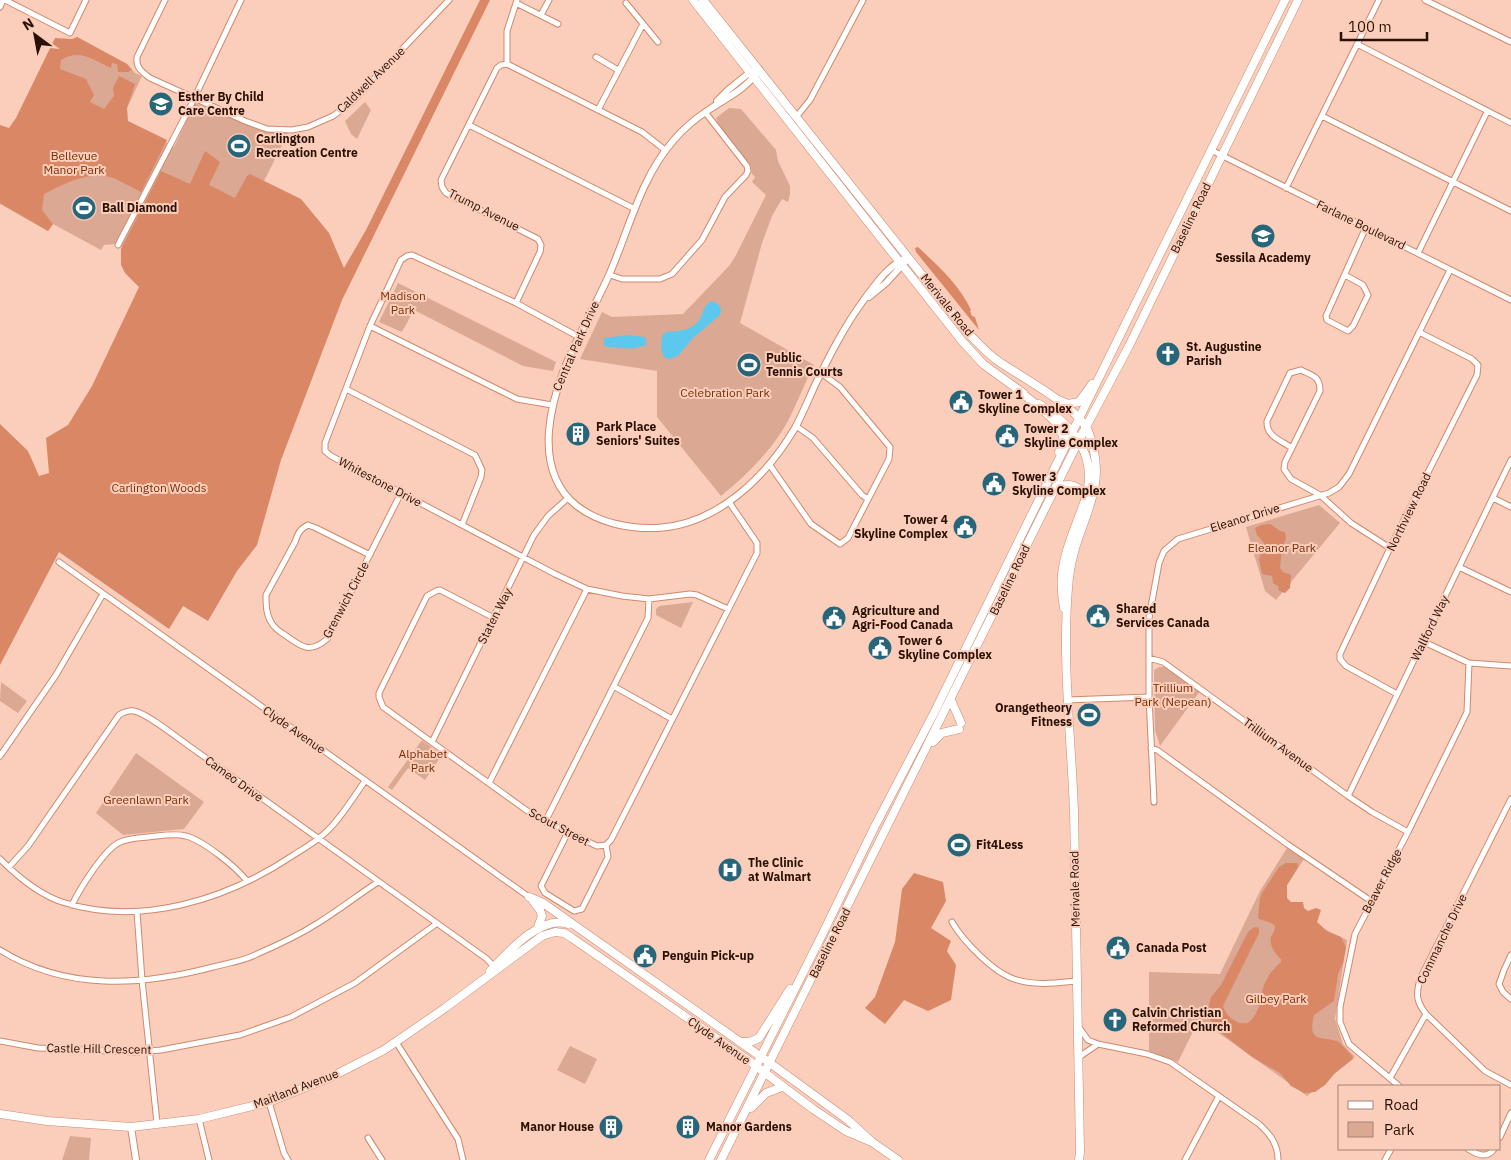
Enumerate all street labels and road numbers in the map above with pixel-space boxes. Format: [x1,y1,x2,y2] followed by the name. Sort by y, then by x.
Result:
[333,43,408,116] street label: Caldwell Avenue
[1167,180,1214,256] street label: Baseline Road
[446,185,523,234] street label: Trump Avenue
[1314,196,1408,253] street label: Farlane Boulevard
[918,270,977,339] street label: Merivale Road
[549,298,602,393] street label: Central Park Drive
[336,453,425,510] street label: Whitestone Drive
[1383,470,1434,554] street label: Northview Road
[1208,500,1282,535] street label: Eleanor Drive
[986,542,1033,618] street label: Baseline Road
[319,559,372,641] street label: Grenwich Circle
[474,585,515,646] street label: Staten Way
[1407,593,1452,663] street label: Wallford Way
[260,703,329,757] street label: Clyde Avenue
[1240,714,1317,775] street label: Trillium Avenue
[202,752,267,805] street label: Cameo Drive
[526,804,592,849] street label: Scout Street
[1358,846,1405,916] street label: Beaver Ridge
[1066,851,1083,927] street label: Merivale Road
[1413,891,1470,986] street label: Commanche Drive
[805,905,854,980] street label: Baseline Road
[685,1014,754,1068] street label: Clyde Avenue
[46,1040,152,1057] street label: Castle Hill Crescent
[251,1065,341,1112] street label: Maitland Avenue

